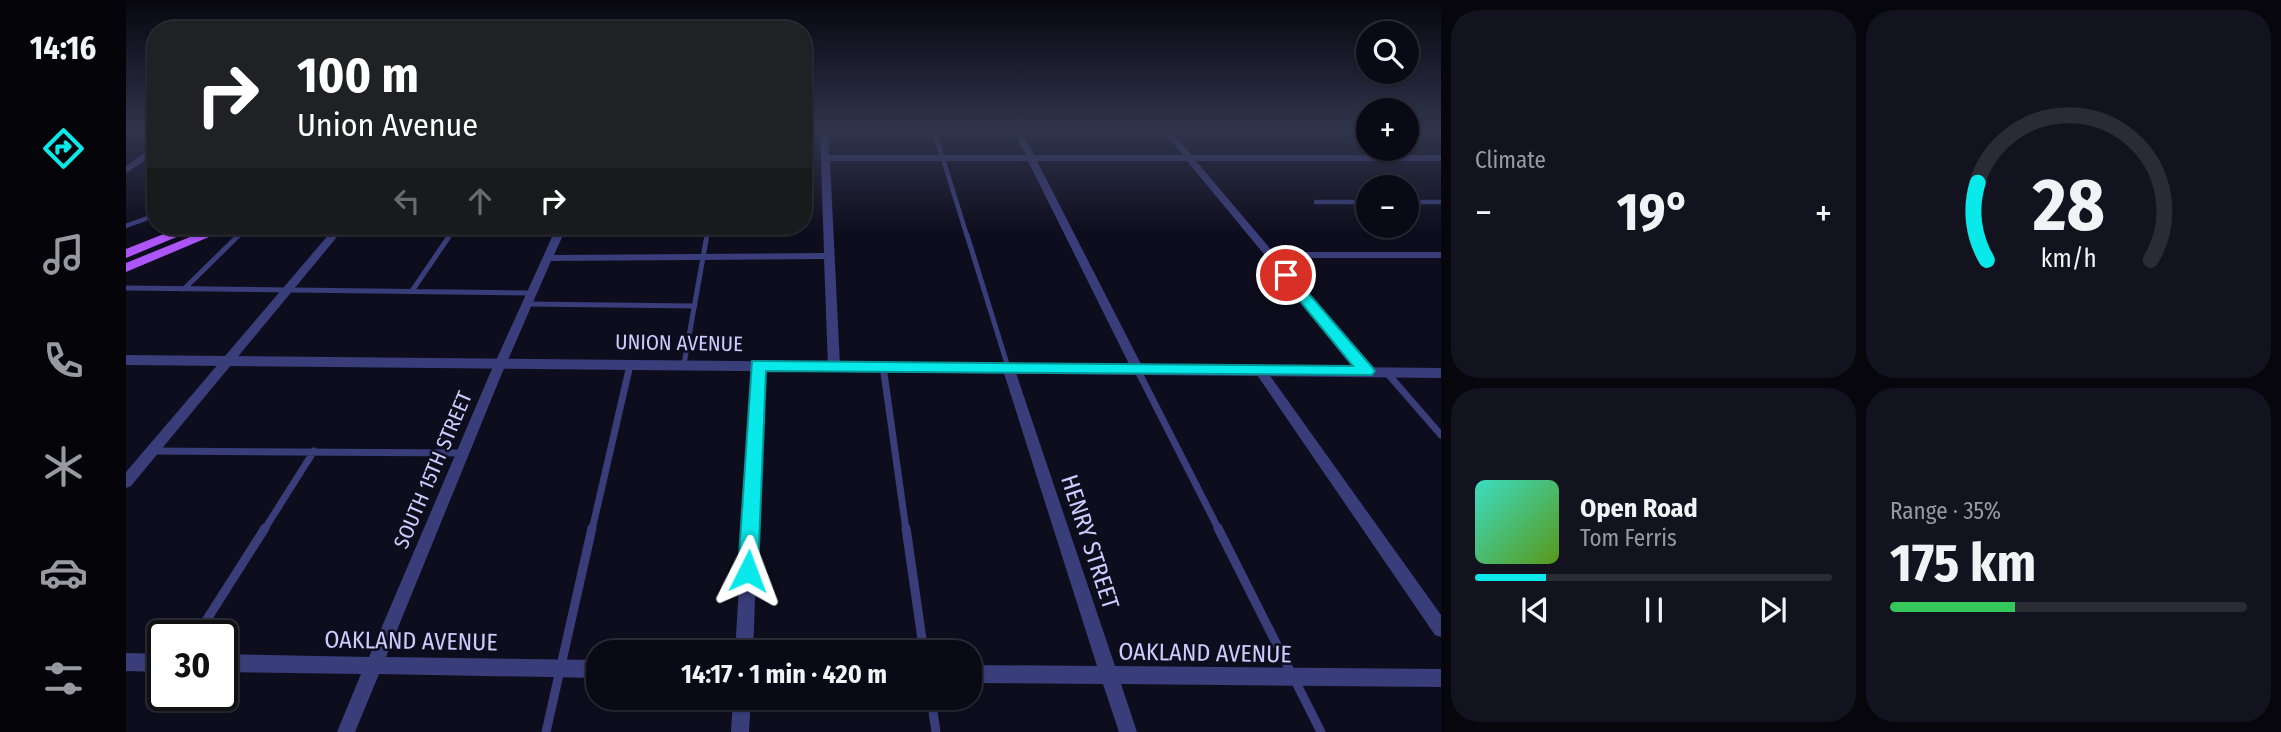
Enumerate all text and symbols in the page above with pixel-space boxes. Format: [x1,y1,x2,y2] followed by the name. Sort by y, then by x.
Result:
[1356,21,1419,238] map controls
[1356,21,1419,84] button: search
[30,29,96,67] text: 14:16
[297,46,419,105] text: 100 m
[182,49,273,140] icon: right
[1356,98,1419,161] button: +
[297,106,478,144] text: Union Avenue
[39,124,88,173] icon: directions
[1475,146,1546,174] text: Climate
[2031,162,2105,249] text: 28
[1356,175,1419,238] button: −
[1617,181,1690,244] text: 19°
[388,182,426,220] icon: left
[461,182,499,220] icon: ahead
[534,182,572,220] icon: right
[1475,190,1492,236] text: −
[1815,190,1832,236] text: +
[39,230,88,279] icon: music
[2041,244,2096,274] text: km/h
[1256,245,1316,305] pin
[1267,256,1305,294] icon: arrive
[615,329,743,357] street label: UNION AVENUE
[39,336,88,385] icon: phone
[388,387,478,553] street label: SOUTH 15TH STREET
[39,442,88,491] icon: climate
[1055,471,1125,613] street label: HENRY STREET
[1580,493,1698,524] text: Open Road
[1890,497,2001,525] text: Range · 35%
[1580,524,1677,552] text: Tom Ferris
[1890,532,2036,595] text: 175 km
[711,534,785,608] position arrow
[39,548,88,597] icon: car
[1516,591,1554,629] icon: previous
[1635,591,1673,629] icon: pause
[1754,591,1792,629] icon: next
[147,620,238,711] speed limit sign: 30
[324,625,498,657] street label: OAKLAND AVENUE
[1118,637,1292,669] street label: OAKLAND AVENUE
[39,654,88,703] icon: filters
[681,659,887,690] text: 14:17 · 1 min · 420 m

